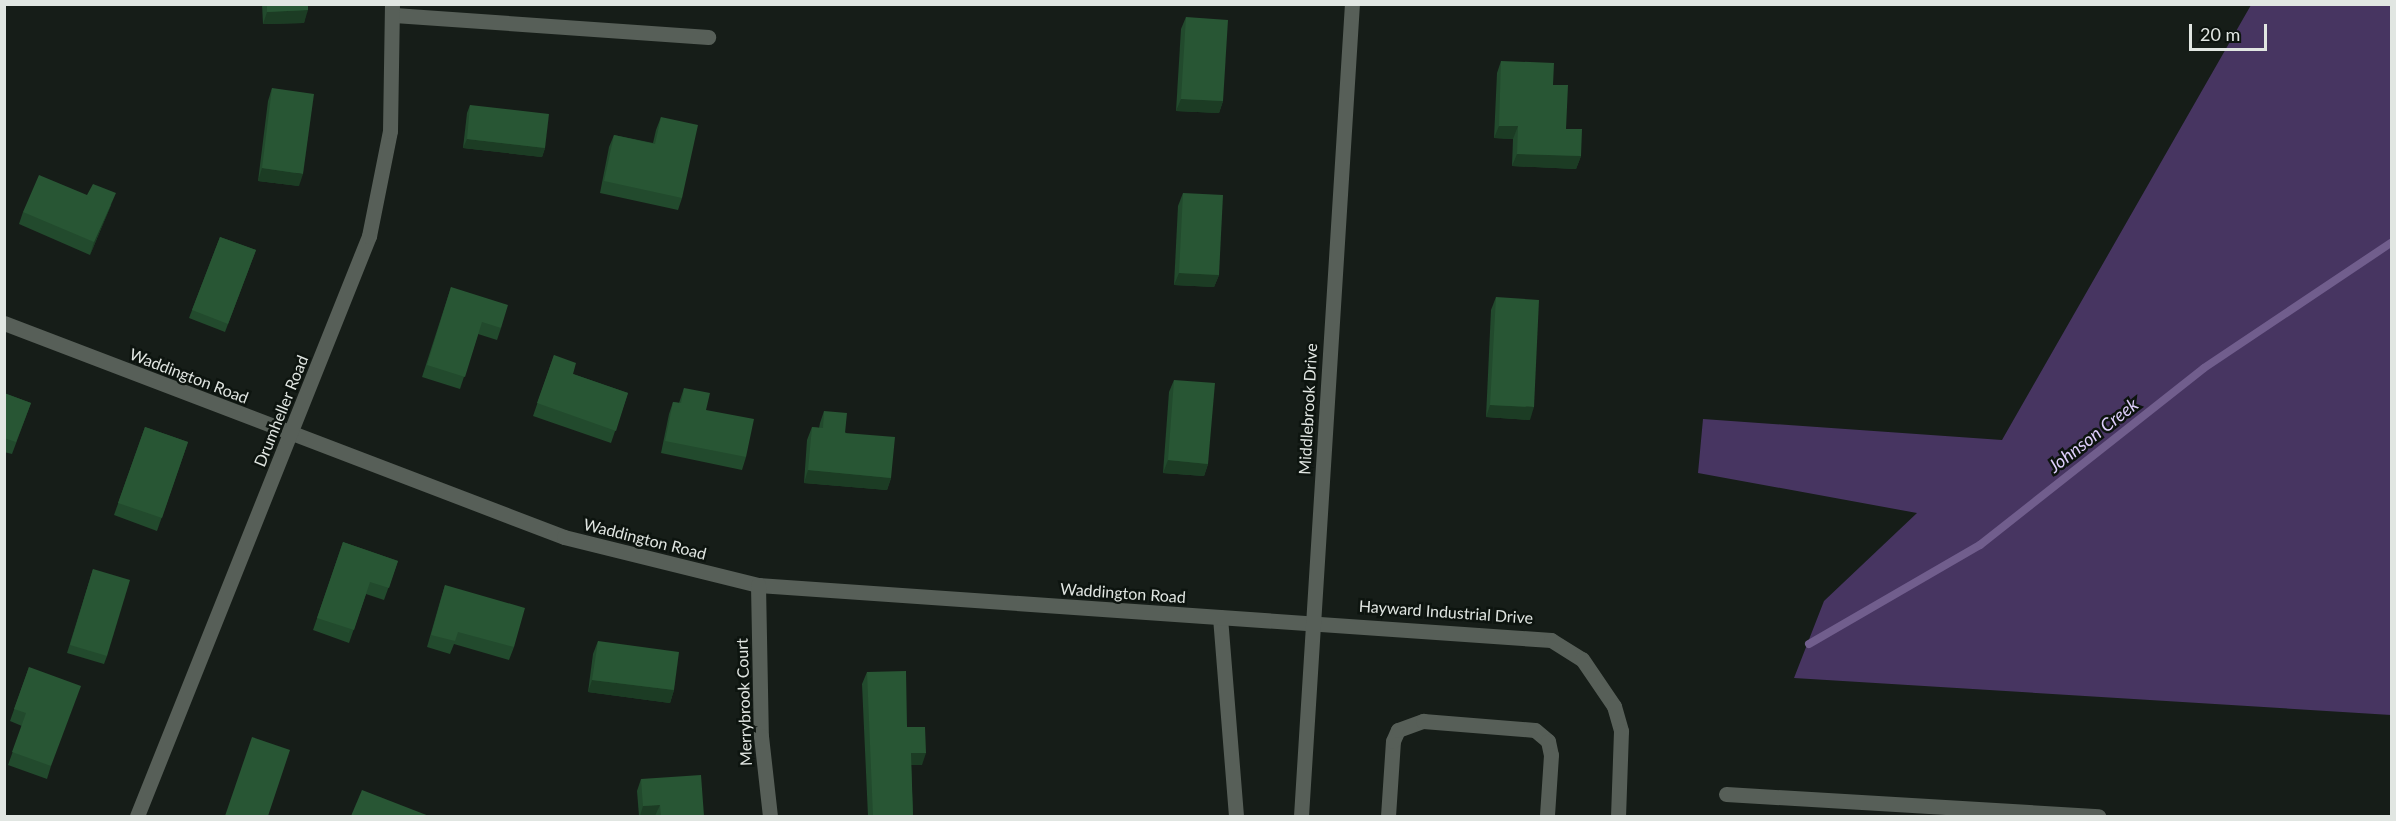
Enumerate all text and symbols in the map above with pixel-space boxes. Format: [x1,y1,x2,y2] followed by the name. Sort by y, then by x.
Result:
[2192,12,2270,50] scale bar
[2200,23,2240,45] text: 20 m
[1295,343,1321,475] street label: Middlebrook Drive
[127,344,251,408] street label: Waddington Road
[250,352,312,470] street label: Drumheller Road
[2044,393,2142,477] water label: Johnson Creek
[582,514,708,564] street label: Waddington Road
[1060,579,1186,607] street label: Waddington Road
[1358,596,1534,628] street label: Hayward Industrial Drive
[732,638,756,766] street label: Merrybrook Court

